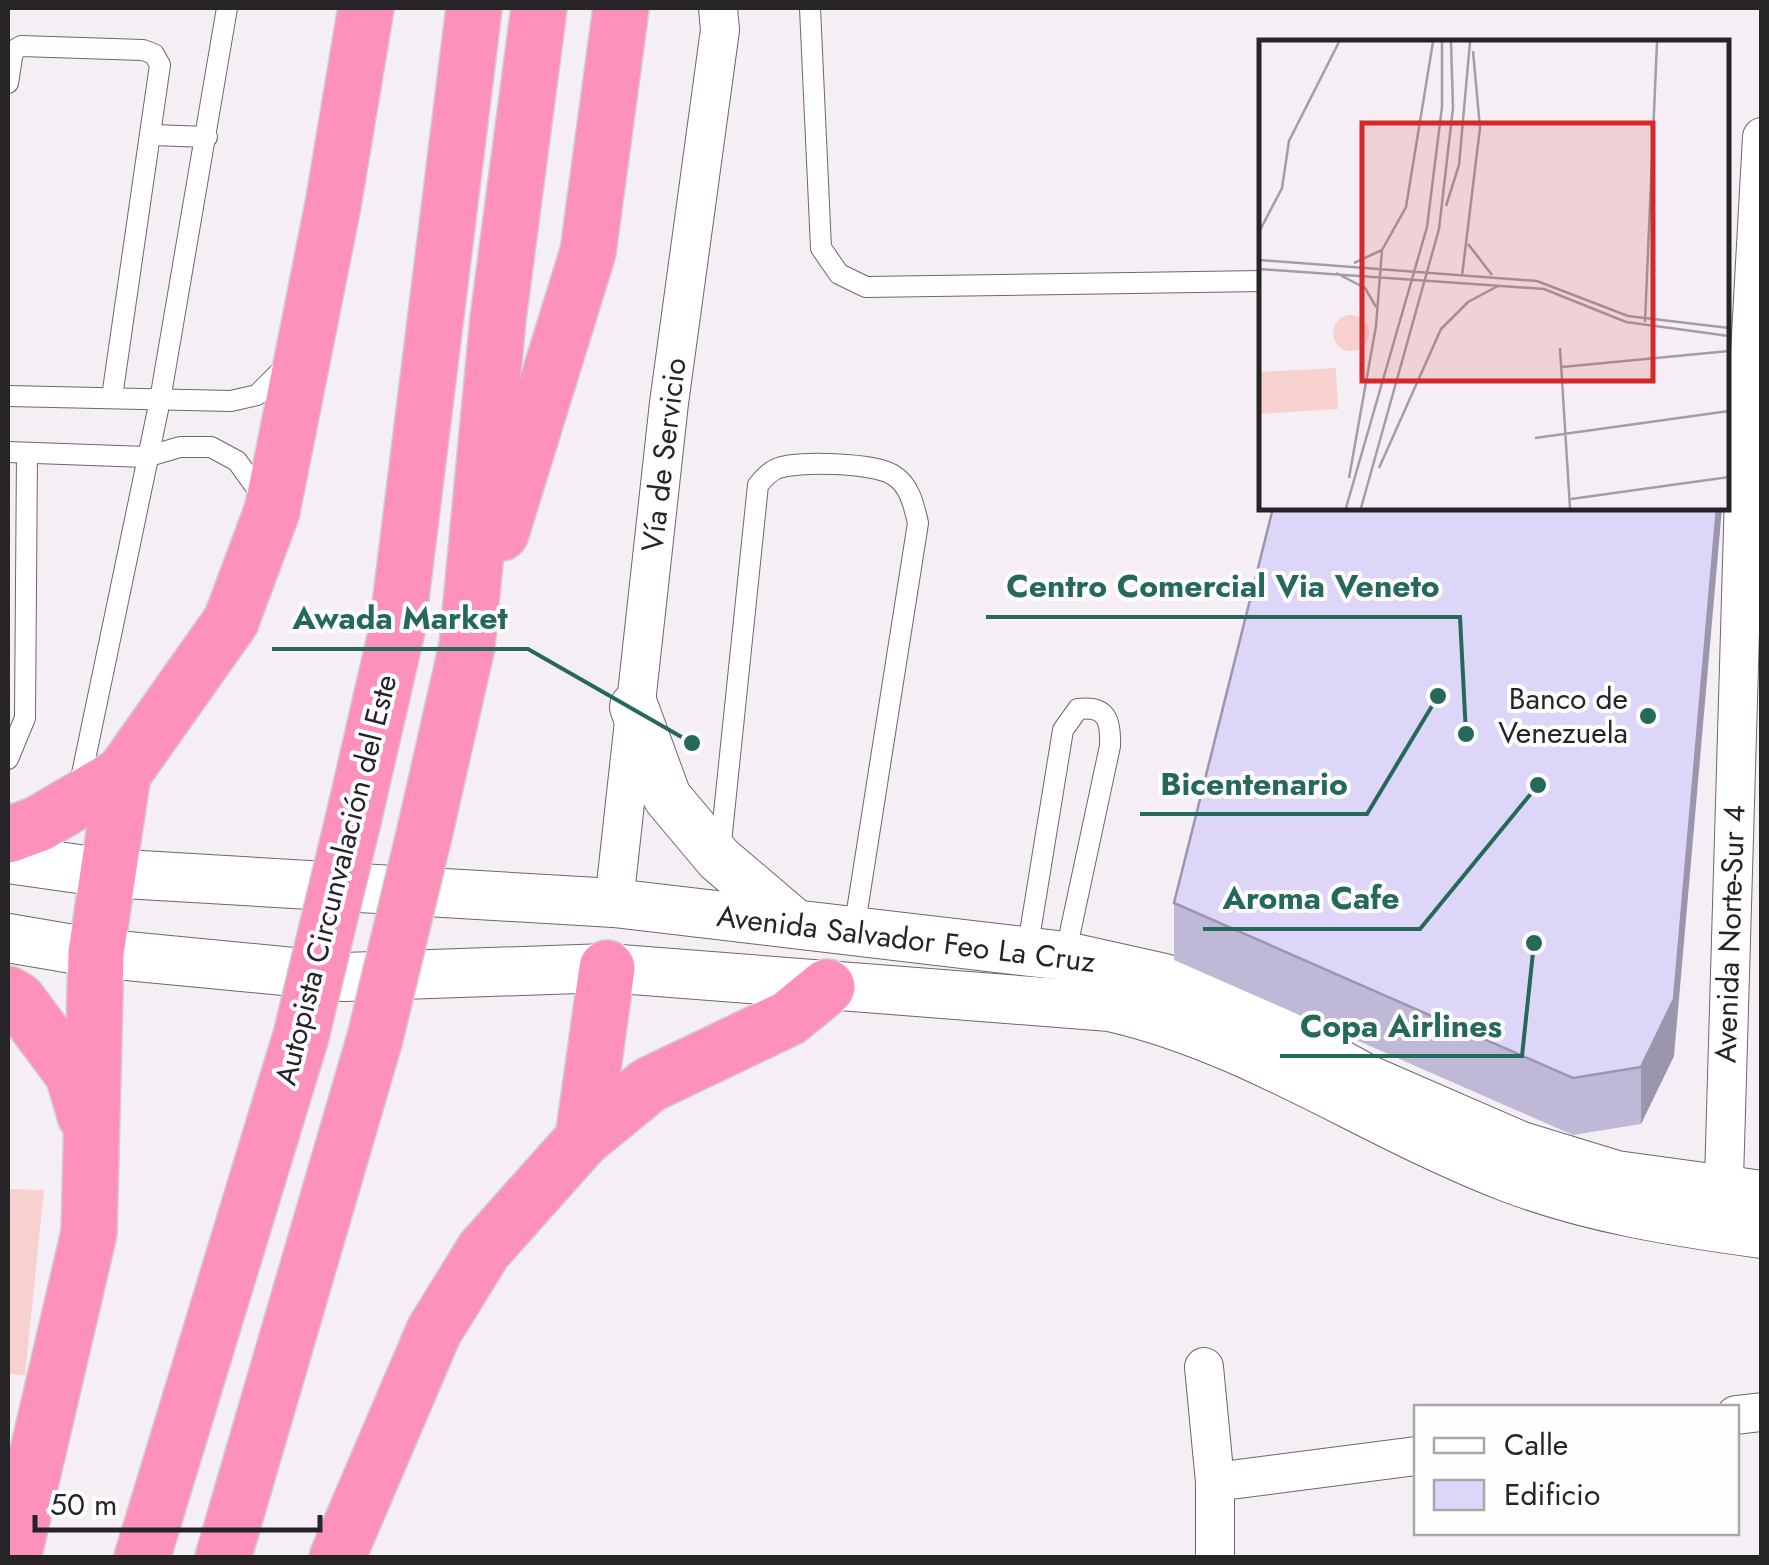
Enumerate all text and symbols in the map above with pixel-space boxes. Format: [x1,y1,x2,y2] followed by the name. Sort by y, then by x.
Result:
[1259,40,1729,510] inset map
[630,355,697,554] street label: Vía de Servicio
[986,555,1460,617] callout: Centro Comercial Via Veneto
[1006,563,1440,609] text: Centro Comercial Via Veneto
[272,587,528,649] callout: Awada Market
[291,595,509,641] text: Awada Market
[264,670,407,1090] street label: Autopista Circunvalación del Este
[1498,677,1628,754] place label: Banco de Venezuela
[1637,705,1659,727] marker: Banco de Venezuela
[1140,752,1367,814] callout: Bicentenario
[1160,761,1348,807] text: Bicentenario
[1704,804,1755,1064] street label: Avenida Norte-Sur 4
[1203,867,1420,929] callout: Aroma Cafe
[1221,875,1400,921] text: Aroma Cafe
[714,894,1098,983] street label: Avenida Salvador Feo La Cruz
[1280,994,1522,1056] callout: Copa Airlines
[1300,1003,1502,1049] text: Copa Airlines
[1414,1405,1739,1535] legend
[1504,1423,1568,1466] text: Calle
[35,1470,320,1532] scale bar
[1504,1473,1600,1516] text: Edificio
[50,1483,117,1526] text: 50 m

